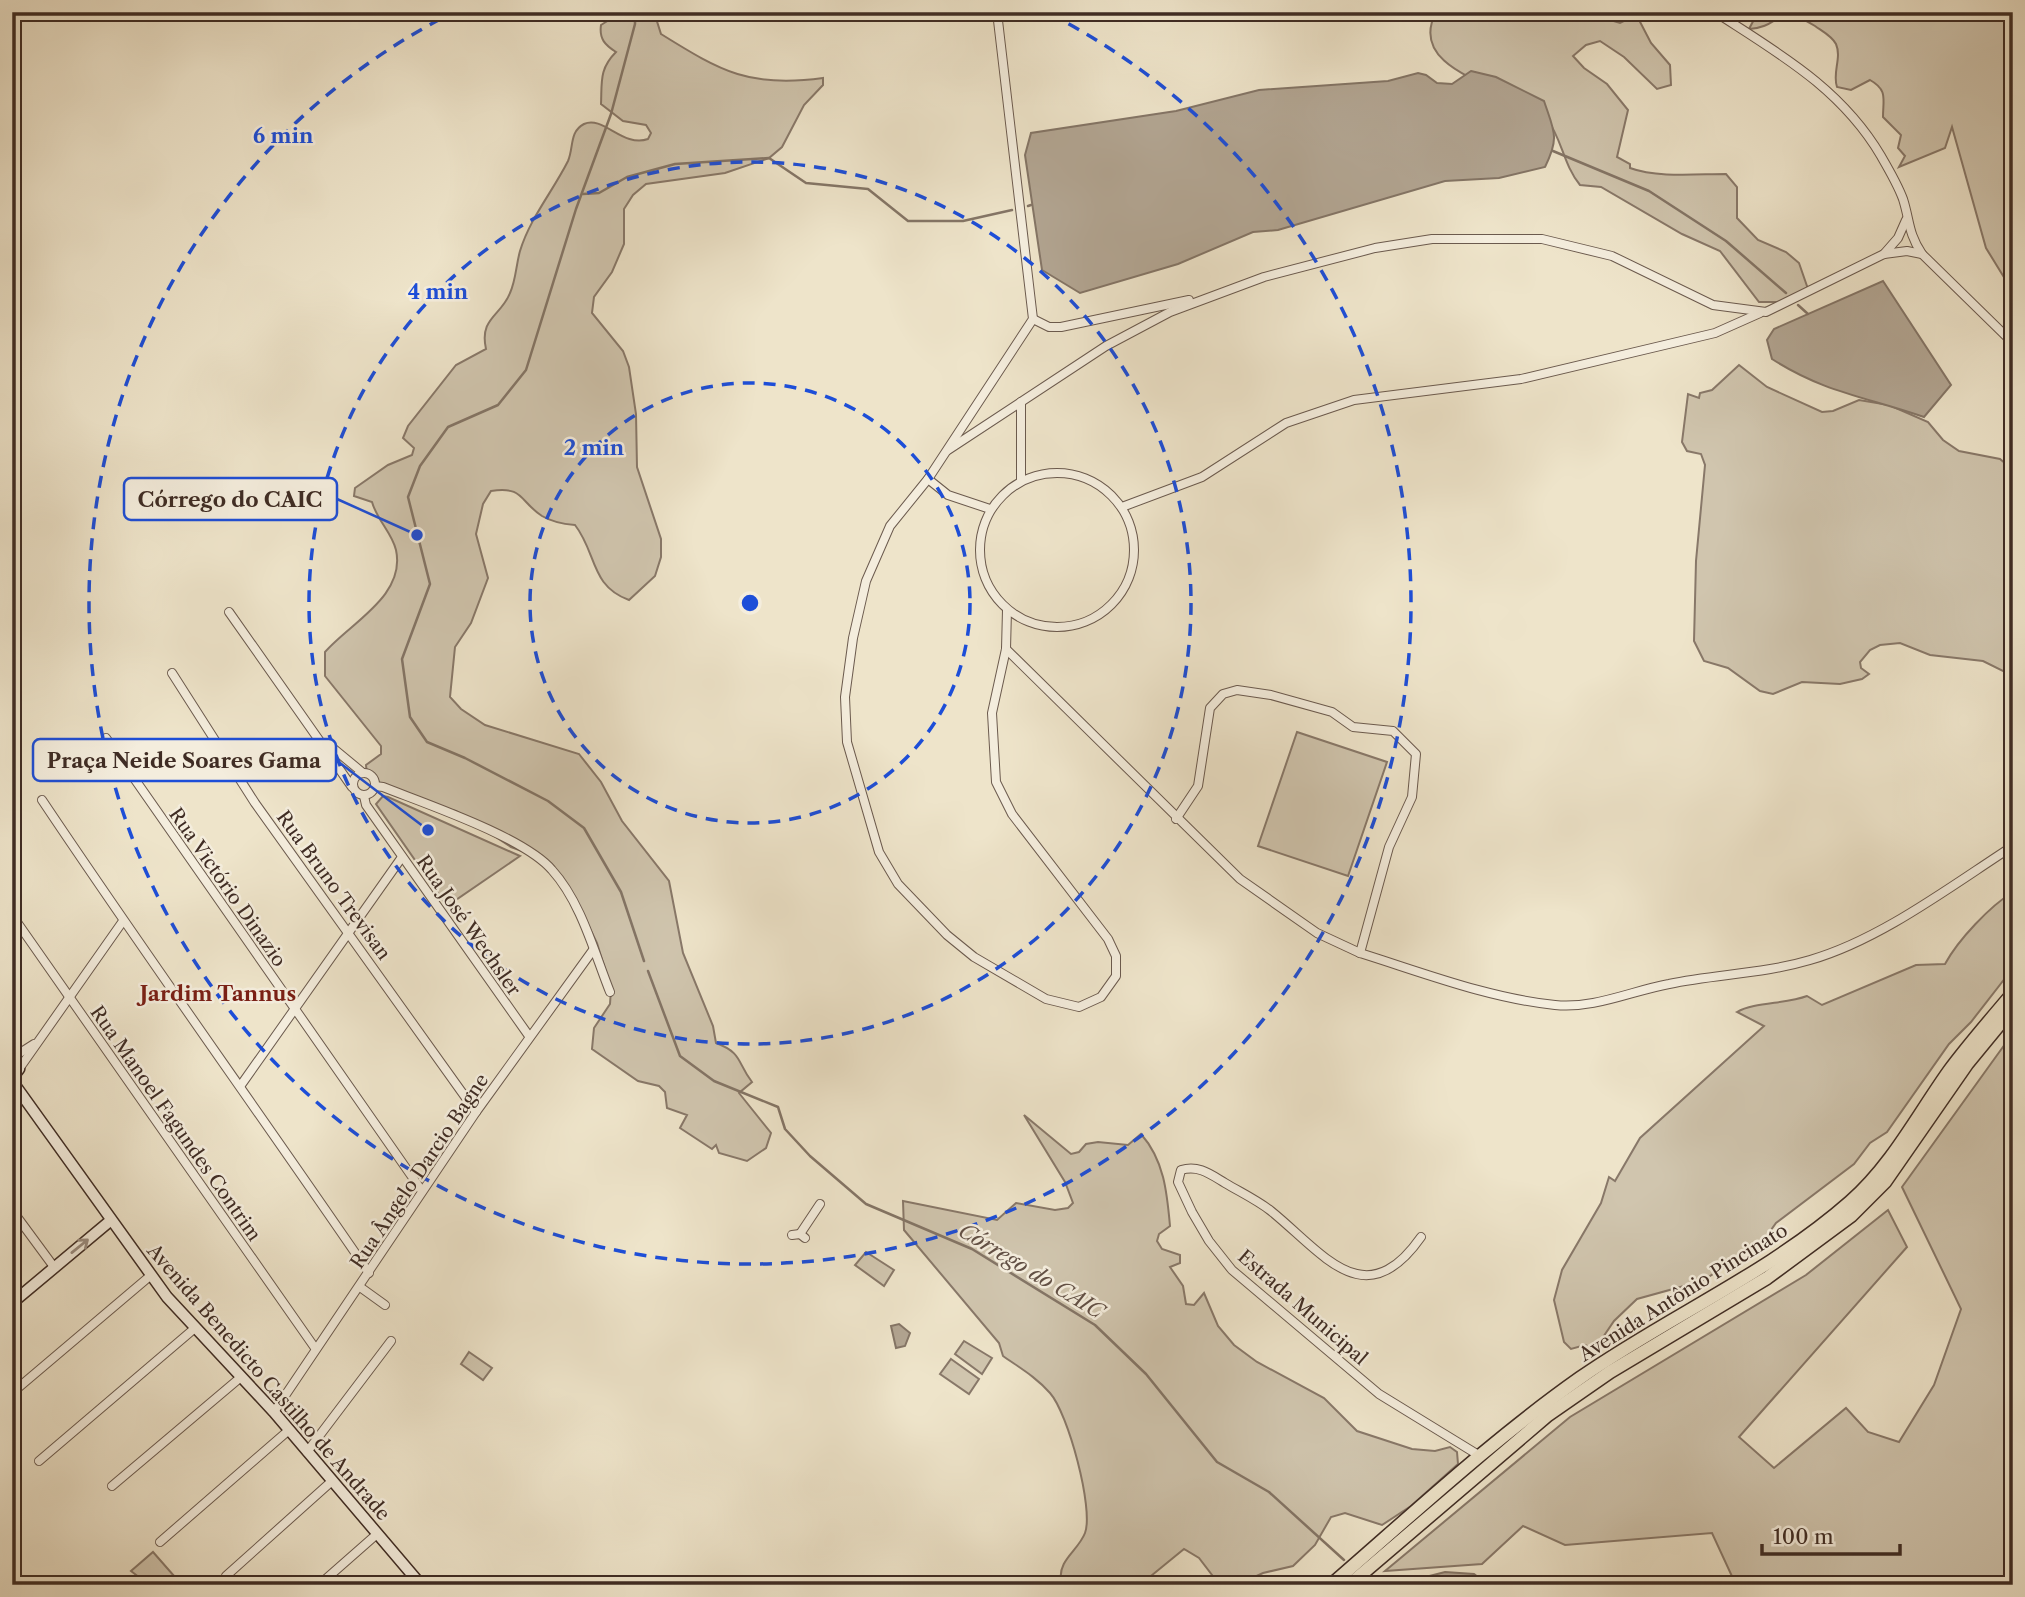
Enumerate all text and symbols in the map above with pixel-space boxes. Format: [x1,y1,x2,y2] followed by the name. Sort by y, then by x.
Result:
[253,123,314,148] text: 6 min
[408,279,469,304] text: 4 min
[564,435,625,460] text: 2 min
[124,478,337,520] callout: Córrego do CAIC
[138,487,322,512] text: Córrego do CAIC
[738,591,762,615] centre of rings
[33,739,336,781] callout: Praça Neide Soares Gama
[47,748,322,773] text: Praça Neide Soares Gama
[164,804,291,971] street label: Rua Victório Dinazio
[272,806,396,964] street label: Rua Bruno Trevisan
[412,851,526,1000] street label: Rua José Wechsler
[136,981,296,1006] district label: Jardim Tannus
[85,1001,266,1245] street label: Rua Manoel Fagundes Contrim
[346,1069,493,1273] street label: Rua Ângelo Darcio Bagne
[954,1218,1110,1325] water label: Córrego do CAIC
[1574,1219,1792,1367] street label: Avenida Antônio Pincinato
[70,1239,88,1254] one-way arrow
[142,1239,395,1525] street label: Avenida Benedicto Castilho de Andrade
[1233,1245,1372,1370] street label: Estrada Municipal
[1762,1513,1901,1557] scale bar
[1773,1524,1834,1549] text: 100 m

